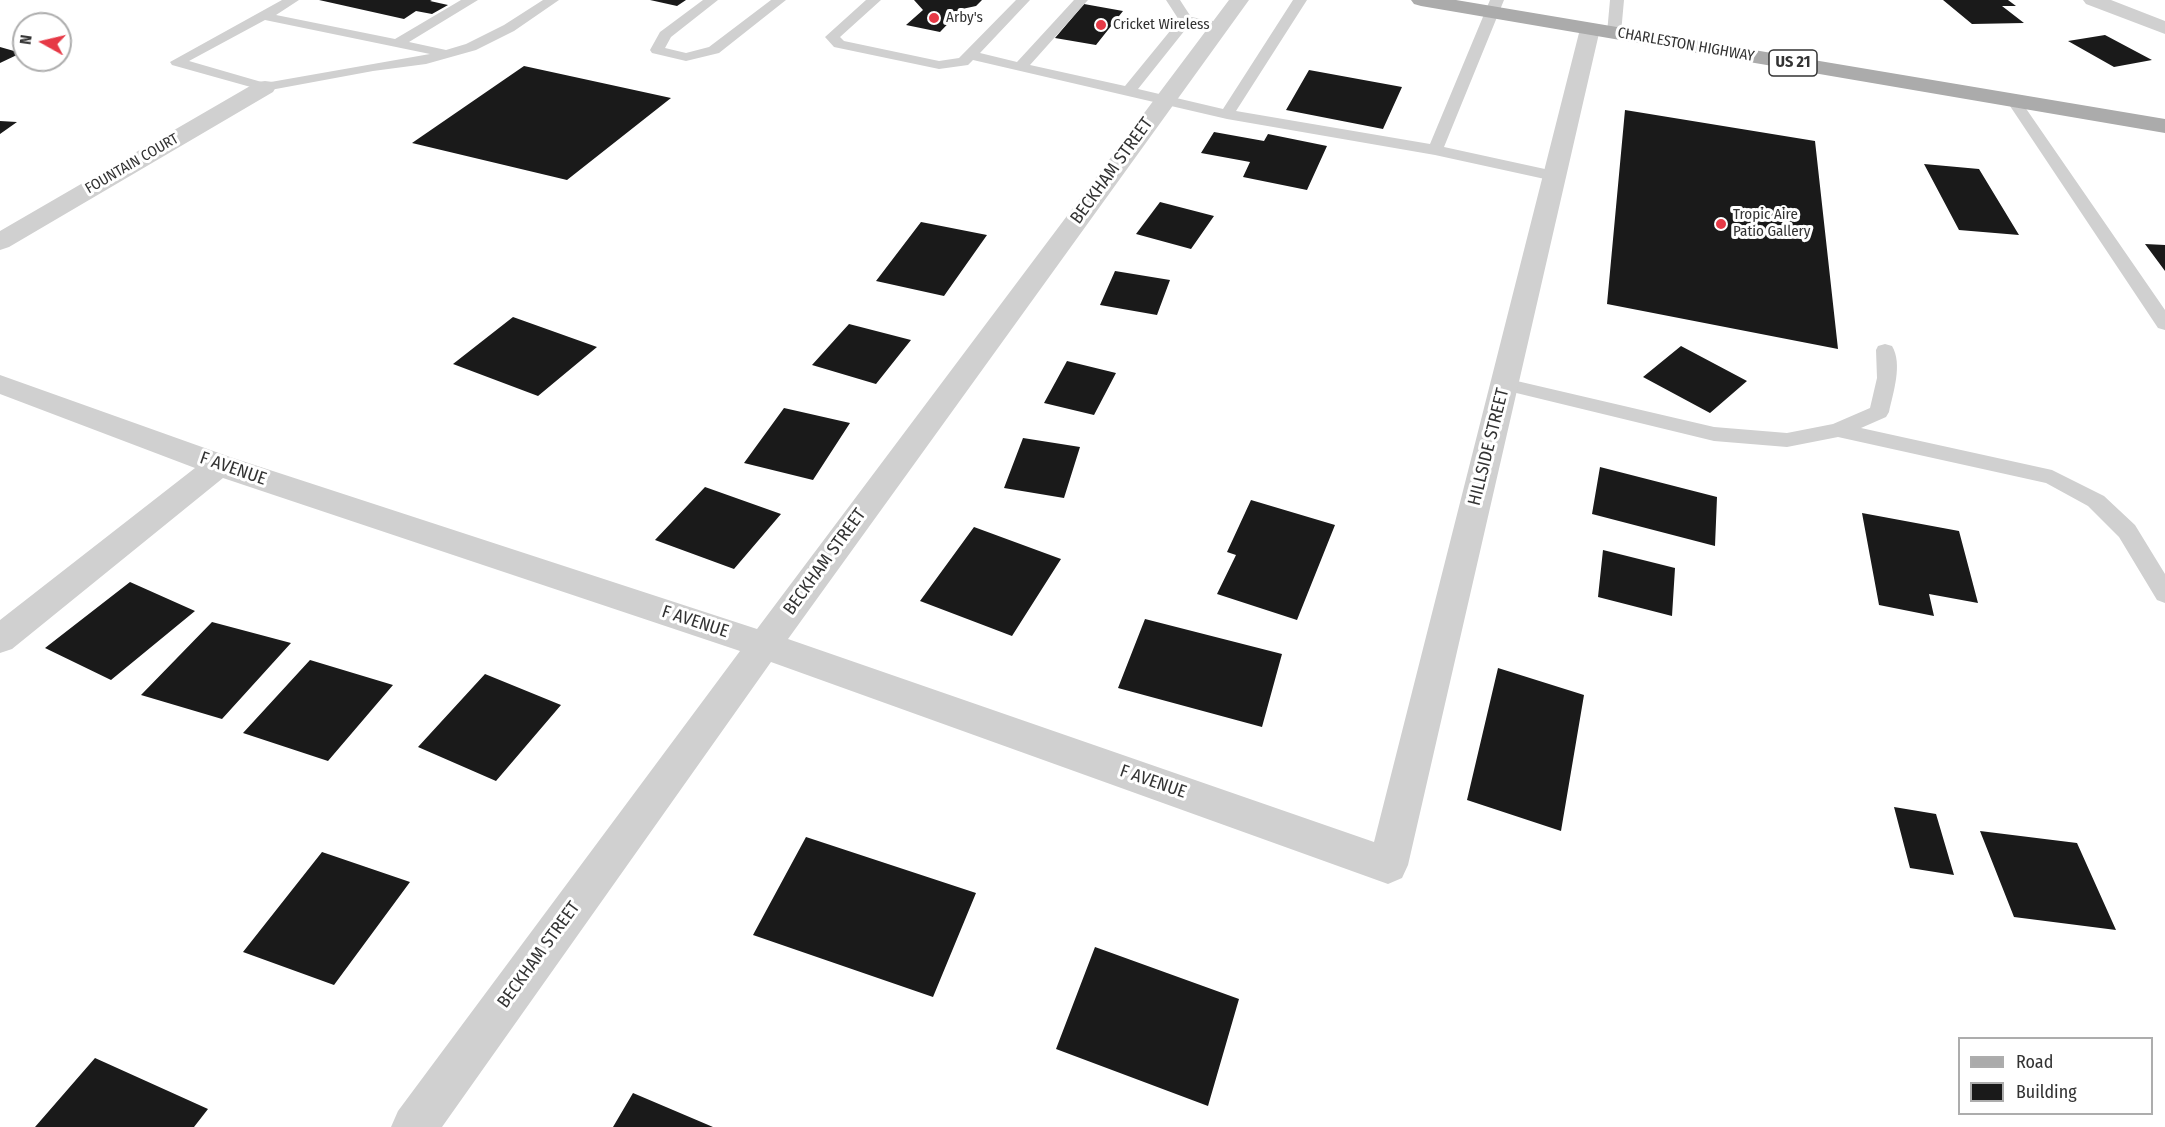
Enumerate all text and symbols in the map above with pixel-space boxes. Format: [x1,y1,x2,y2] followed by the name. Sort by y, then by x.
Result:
[946,9,983,27] place label: Arby's
[927,11,941,25] marker: Arby's
[12,12,72,72] north arrow
[1113,16,1210,34] place label: Cricket Wireless
[1094,18,1108,32] marker: Cricket Wireless
[1616,24,1756,66] street label: CHARLESTON HIGHWAY
[16,34,36,46] text: N
[1769,50,1817,76] road number: US 21
[1066,114,1158,228] street label: BECKHAM STREET
[82,130,182,198] street label: FOUNTAIN COURT
[1733,206,1810,241] place label: Tropic Aire Patio Gallery
[1714,217,1728,231] marker: Tropic Aire Patio Gallery
[1464,386,1514,508] street label: HILLSIDE STREET
[197,448,269,490] street label: F AVENUE
[779,505,871,619] street label: BECKHAM STREET
[659,601,731,643] street label: F AVENUE
[1117,761,1189,803] street label: F AVENUE
[493,898,585,1012] street label: BECKHAM STREET
[1958,1037,2153,1115] legend
[2016,1051,2053,1073] text: Road
[2016,1081,2077,1103] text: Building

